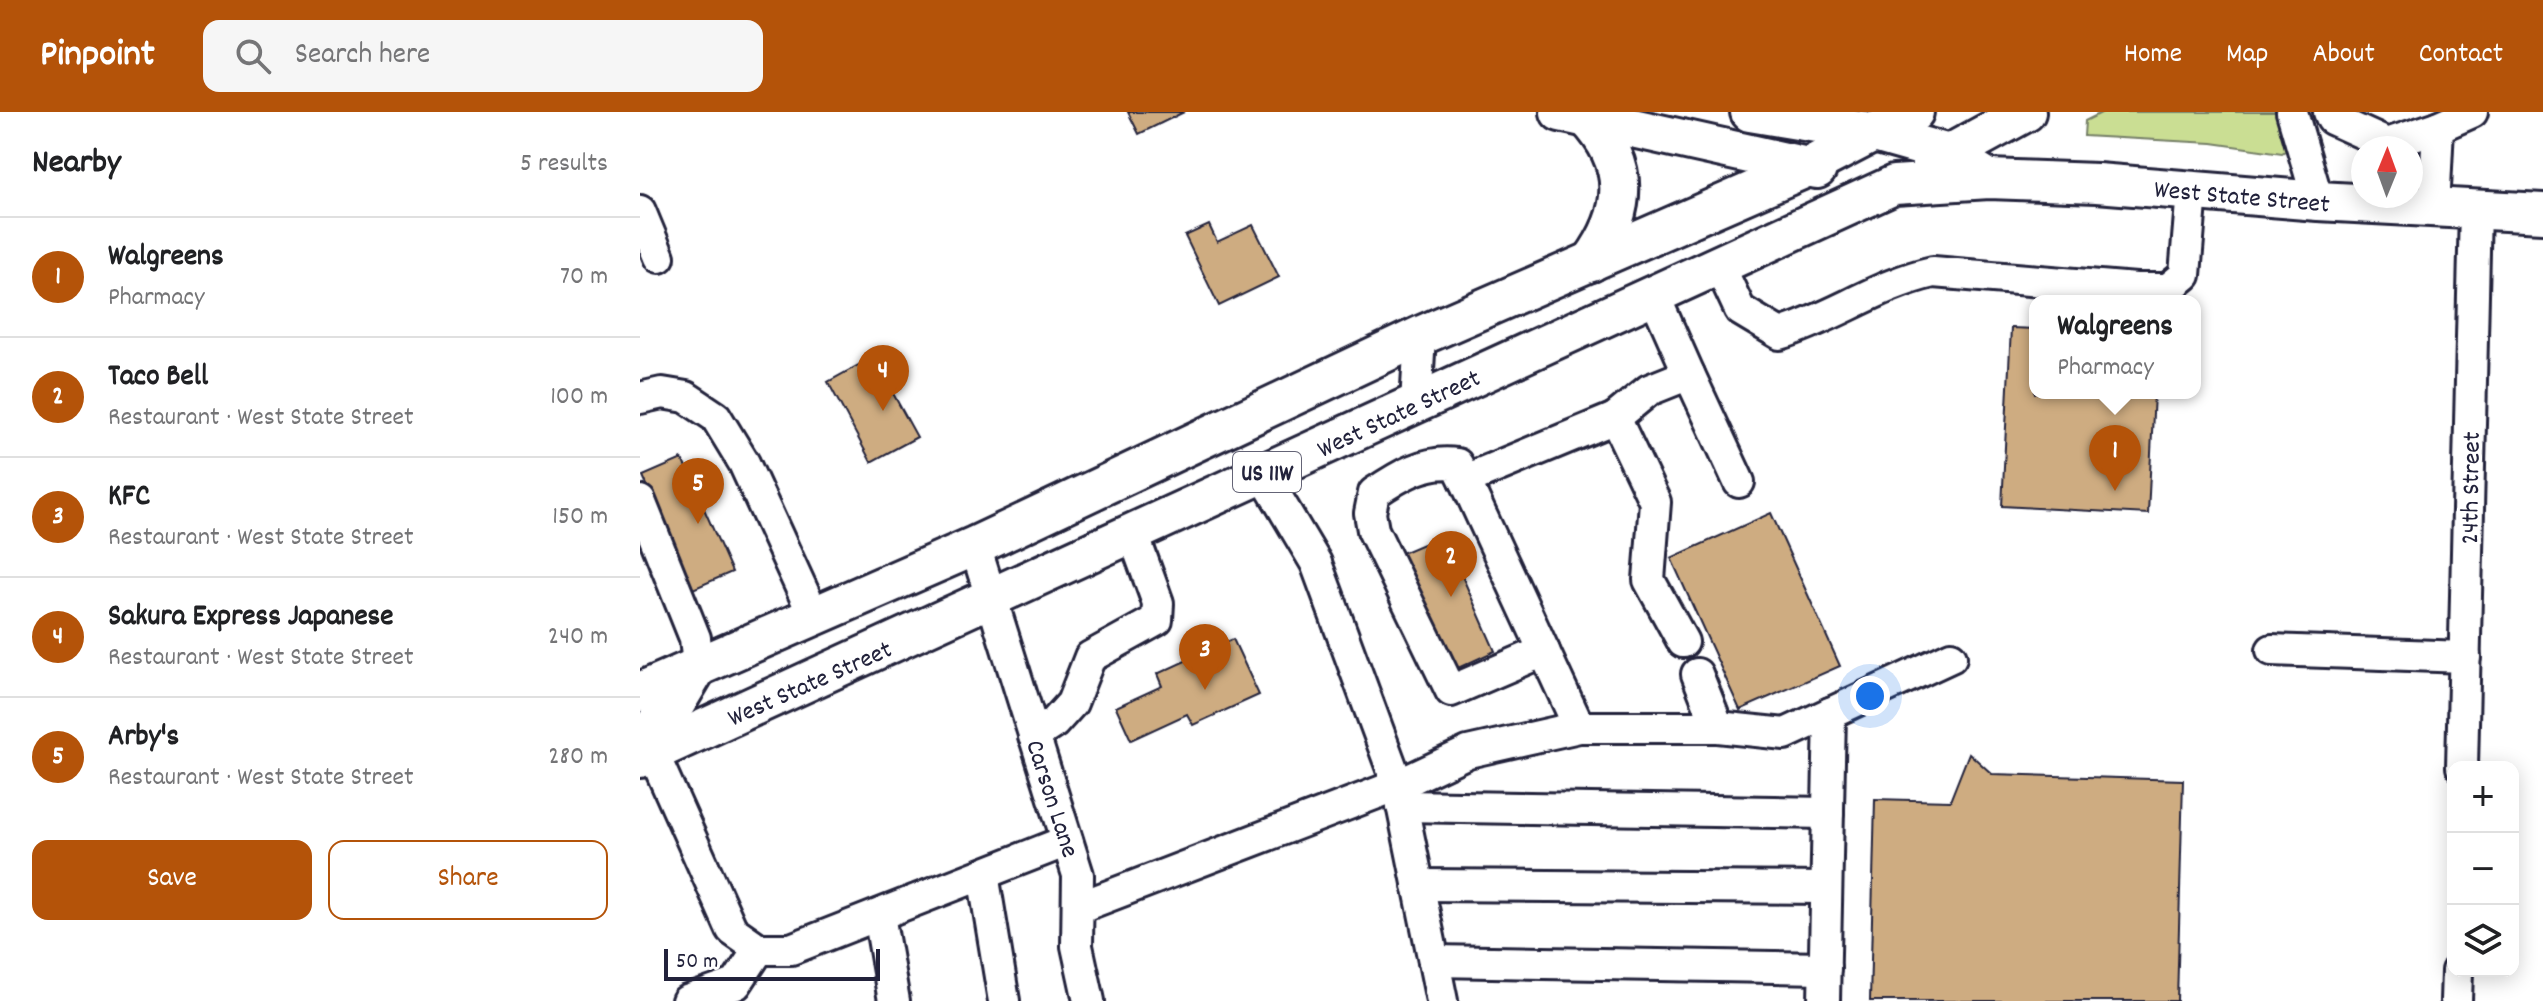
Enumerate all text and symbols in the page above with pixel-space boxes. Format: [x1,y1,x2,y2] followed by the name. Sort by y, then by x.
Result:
[203,20,763,92] search box
[40,29,155,84] text: Pinpoint
[231,34,275,78] icon: search
[295,35,430,78] text: Search here
[2124,36,2182,76] text: Home
[2226,36,2268,76] text: Map
[2312,36,2375,76] text: About
[2419,36,2503,76] text: Contact
[2351,136,2423,208] north arrow
[32,140,121,189] text: Nearby
[520,146,608,183] text: 5 results
[2152,172,2332,225] street label: West State Street
[108,237,224,280] text: Walgreens
[55,259,61,296] text: 1
[560,259,608,296] text: 70 m
[108,280,205,317] text: Pharmacy
[2029,295,2201,399] popup
[2057,307,2173,350] text: Walgreens
[857,345,909,411] pin: 4
[2057,350,2154,387] text: Pharmacy
[108,357,208,400] text: Taco Bell
[1312,361,1488,469] street label: West State Street
[52,379,64,416] text: 2
[550,379,608,416] text: 100 m
[108,400,414,437] text: Restaurant · West State Street
[2089,425,2141,491] pin: 1
[2453,431,2492,545] street label: 24th Street
[1233,452,1301,492] road number: US 11W
[672,458,724,524] pin: 5
[108,477,150,520] text: KFC
[52,499,64,536] text: 3
[552,499,608,536] text: 150 m
[108,520,414,557] text: Restaurant · West State Street
[1425,531,1477,597] pin: 2
[108,597,393,640] text: Sakura Express Japanese
[53,619,63,656] text: 4
[548,619,608,656] text: 240 m
[1179,624,1231,690] pin: 3
[722,632,899,738] street label: West State Street
[108,640,414,677] text: Restaurant · West State Street
[1850,676,1890,716] your location
[108,717,179,760] text: Arby's
[1014,736,1087,863] street label: Carson Lane
[52,739,64,776] text: 5
[548,739,608,776] text: 280 m
[108,760,414,797] text: Restaurant · West State Street
[2447,761,2519,977] map controls
[2447,761,2519,833] button: +
[2447,833,2519,905] button: −
[32,840,312,920] button: Save
[328,840,608,920] button: Share
[2447,905,2519,977] button: layers
[664,945,880,981] scale bar
[676,947,718,978] text: 50 m

